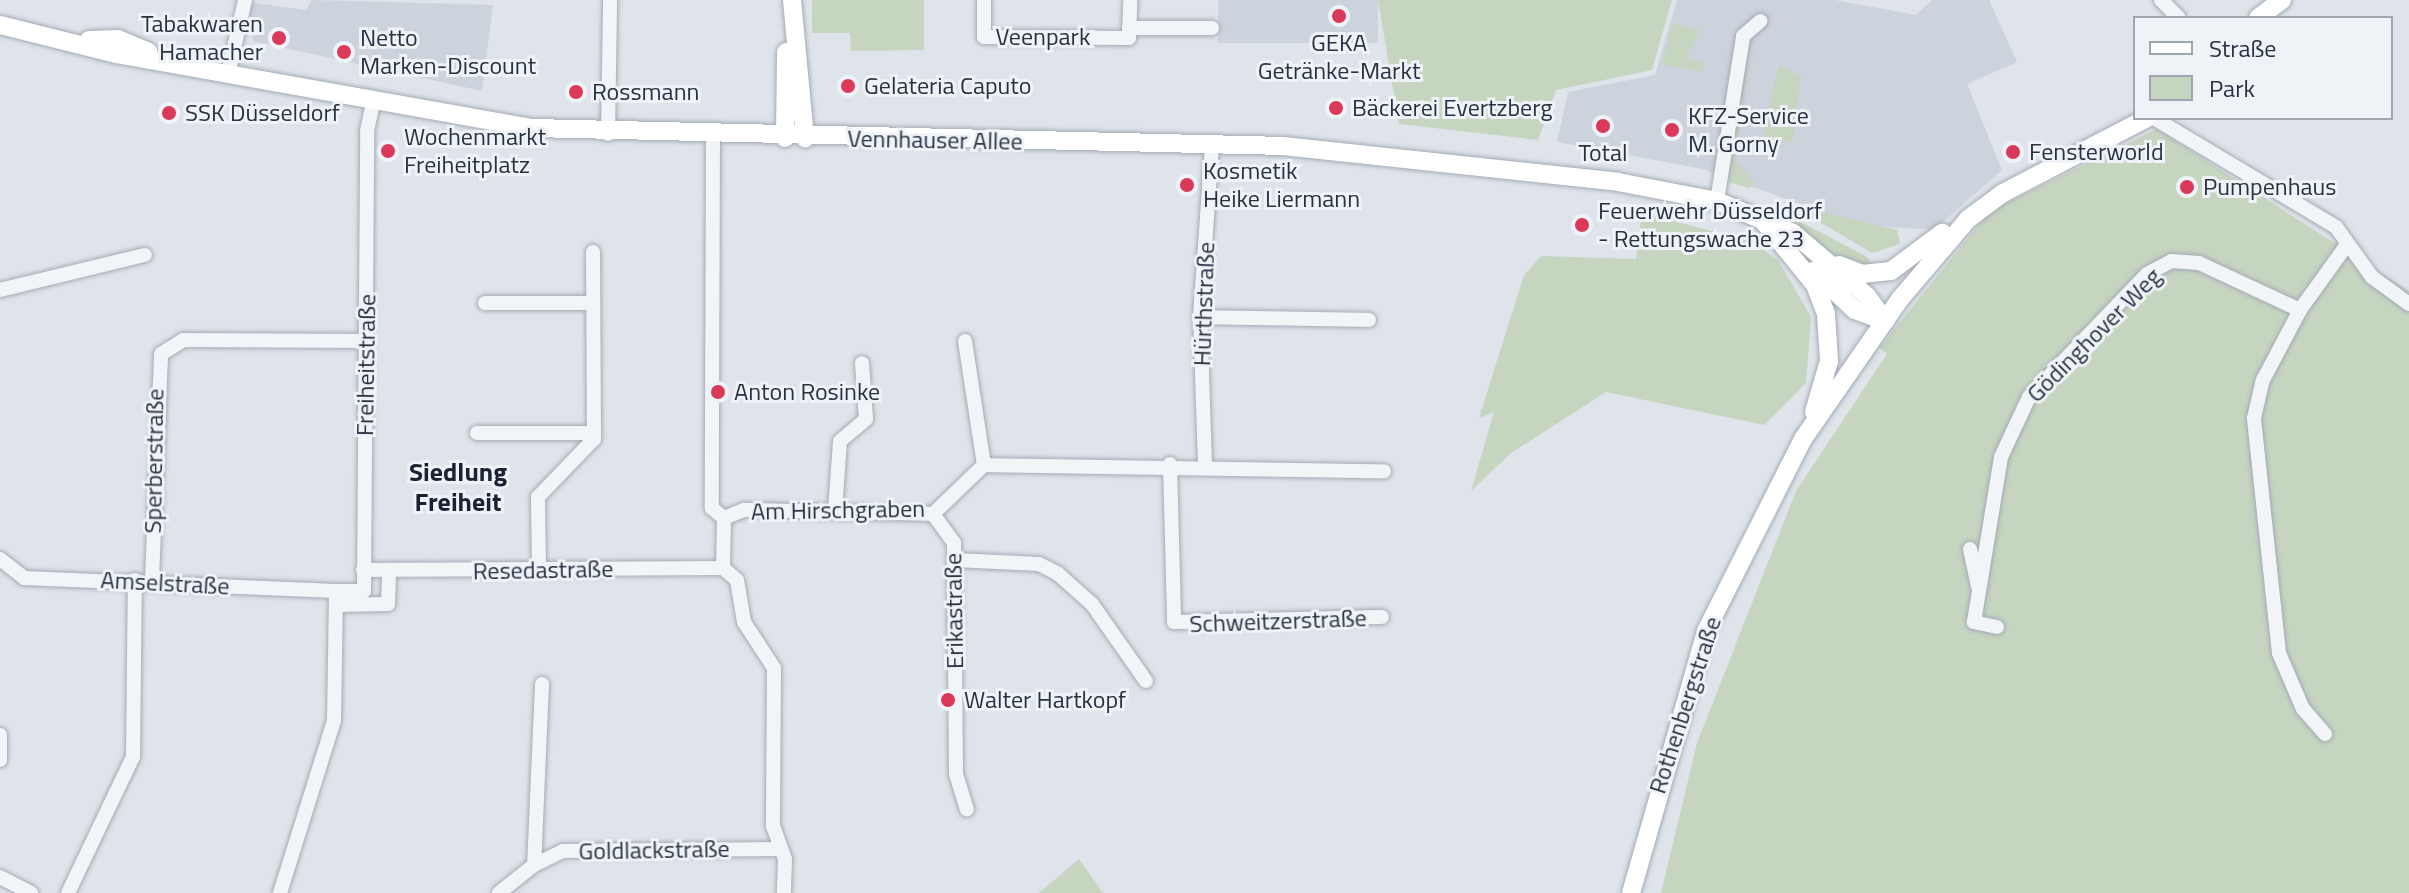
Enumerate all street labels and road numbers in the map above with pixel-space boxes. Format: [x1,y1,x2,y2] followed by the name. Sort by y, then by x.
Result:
[996,23,1090,51] street label: Veenpark
[847,124,1023,156] street label: Vennhauser Allee
[1187,241,1221,367] street label: Hürthstraße
[2021,262,2167,408] street label: Gödinghover Weg
[350,294,382,436] street label: Freiheitstraße
[138,388,170,534] street label: Sperberstraße
[751,494,925,526] street label: Am Hirschgraben
[939,553,969,669] street label: Erikastraße
[473,554,613,586] street label: Resedastraße
[100,565,230,601] street label: Amselstraße
[1189,604,1367,638] street label: Schweitzerstraße
[1643,613,1727,797] street label: Rothenbergstraße
[578,834,730,866] street label: Goldlackstraße

